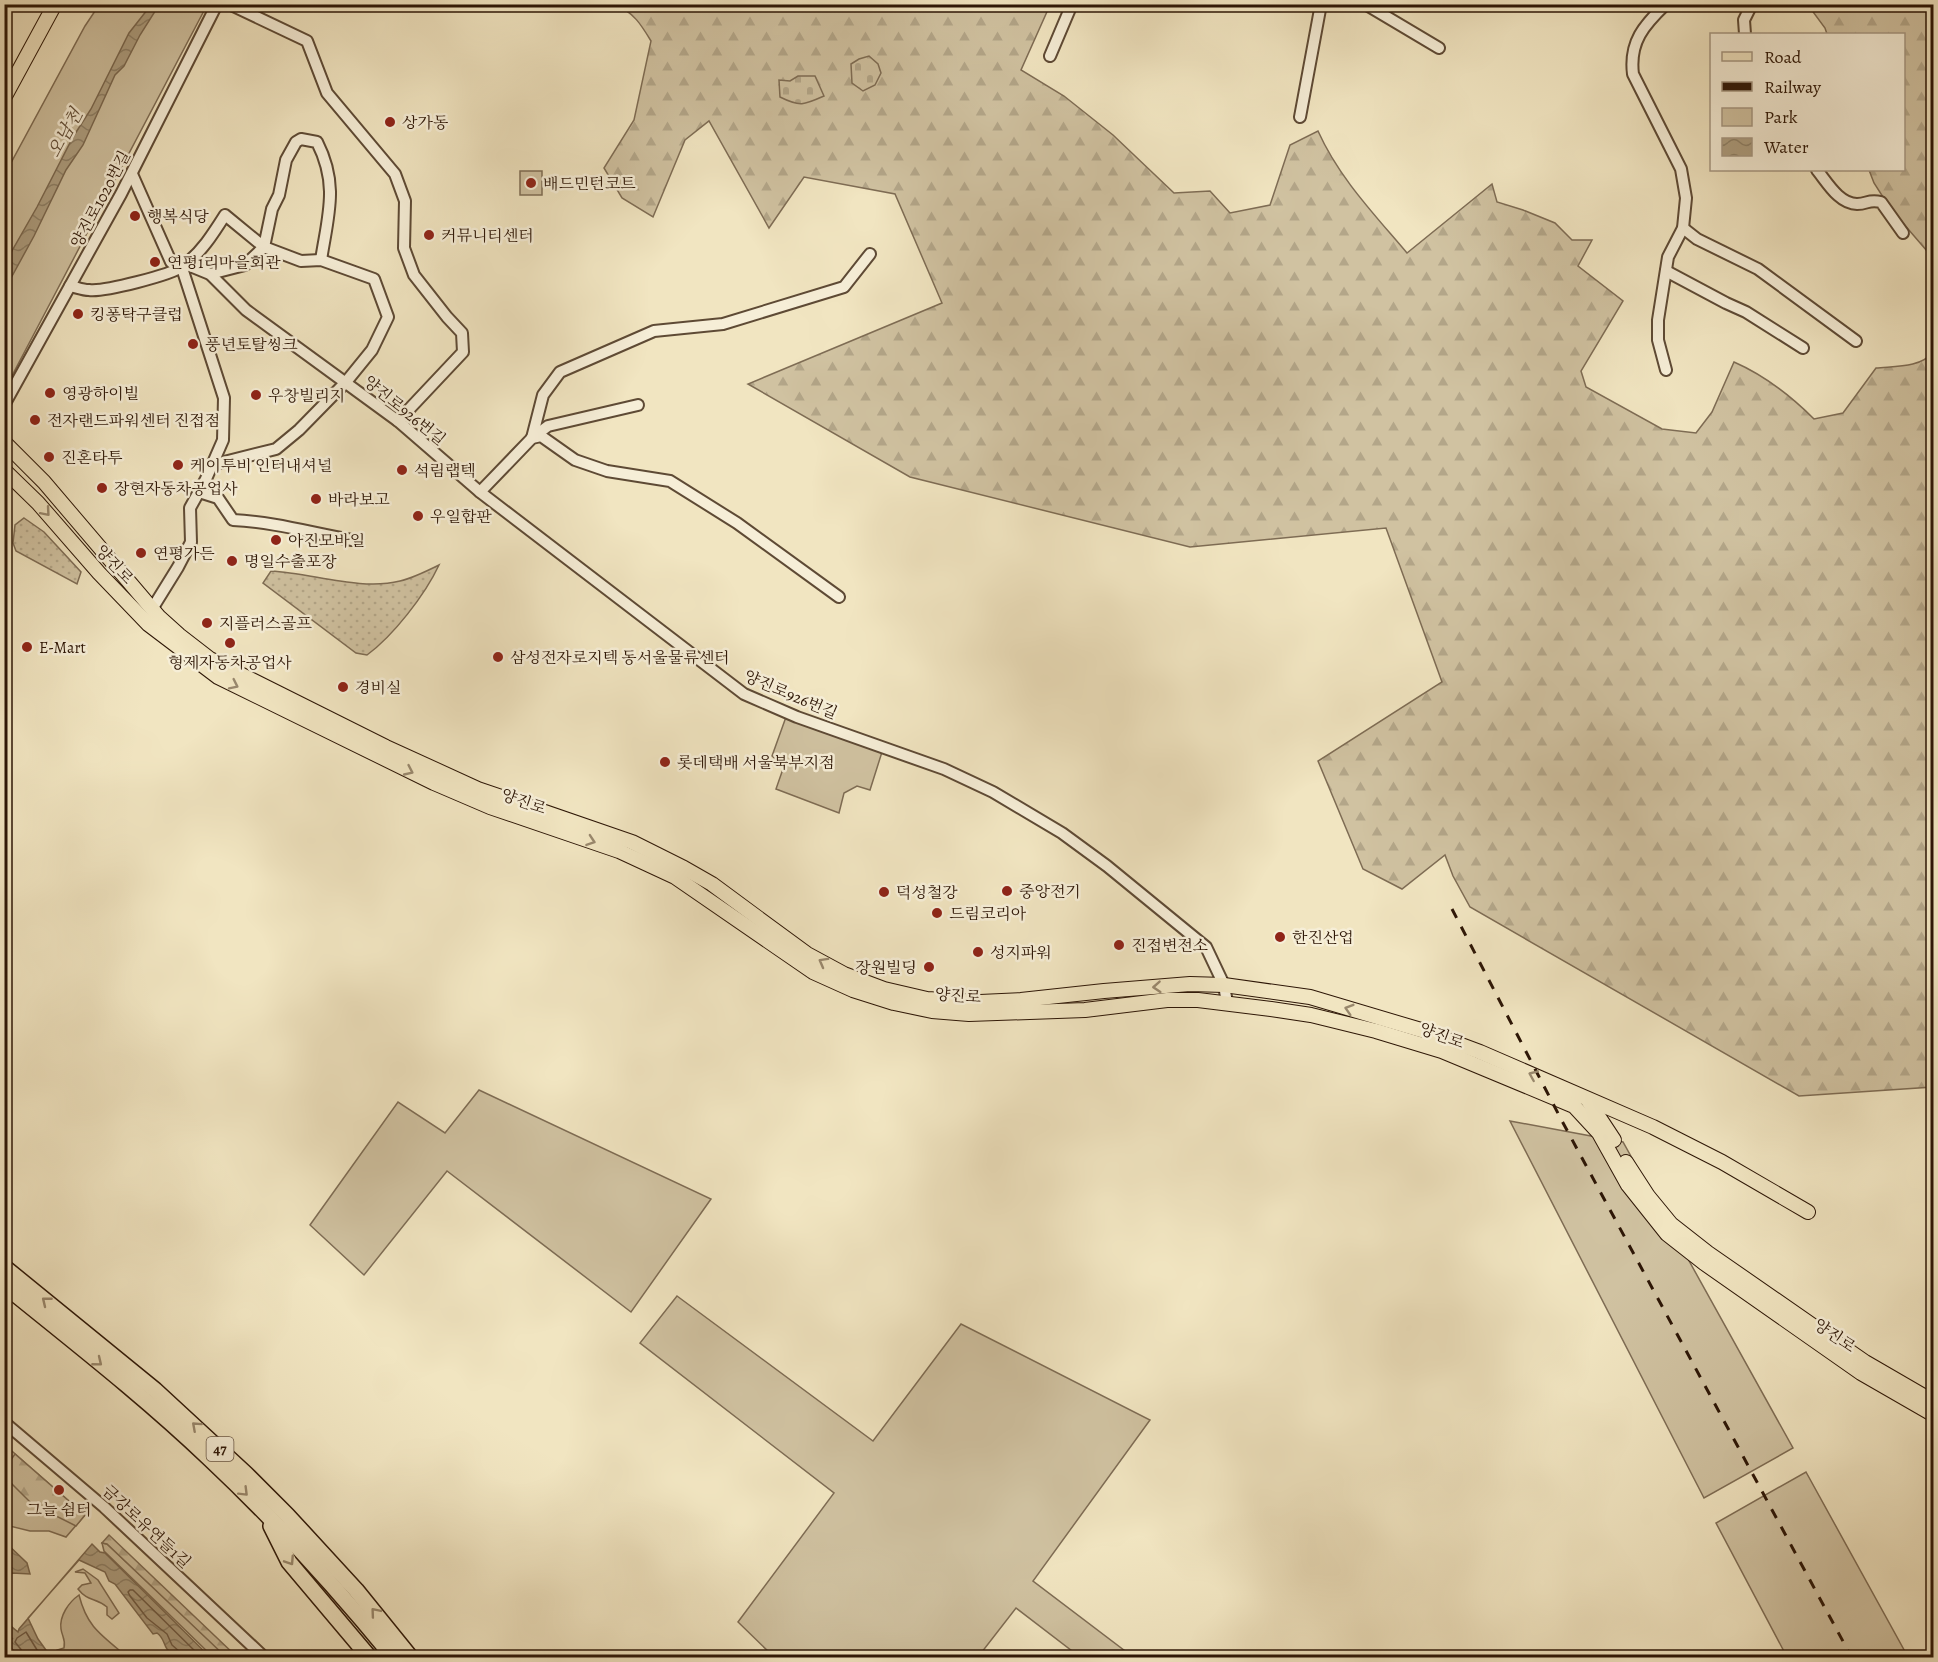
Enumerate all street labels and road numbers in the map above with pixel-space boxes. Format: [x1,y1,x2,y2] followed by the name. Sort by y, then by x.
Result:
[66,147,136,252] street label: 양진로1020번길
[359,371,450,451] street label: 양진로926번길
[90,540,138,590] street label: 양진로
[740,665,841,724] street label: 양진로926번길
[498,784,550,820] street label: 양진로
[934,983,982,1009] street label: 양진로
[1416,1018,1468,1054] street label: 양진로
[1809,1314,1860,1358] street label: 양진로
[206,1437,234,1461] road number: 47
[97,1480,195,1574] street label: 금강로유연들1길

